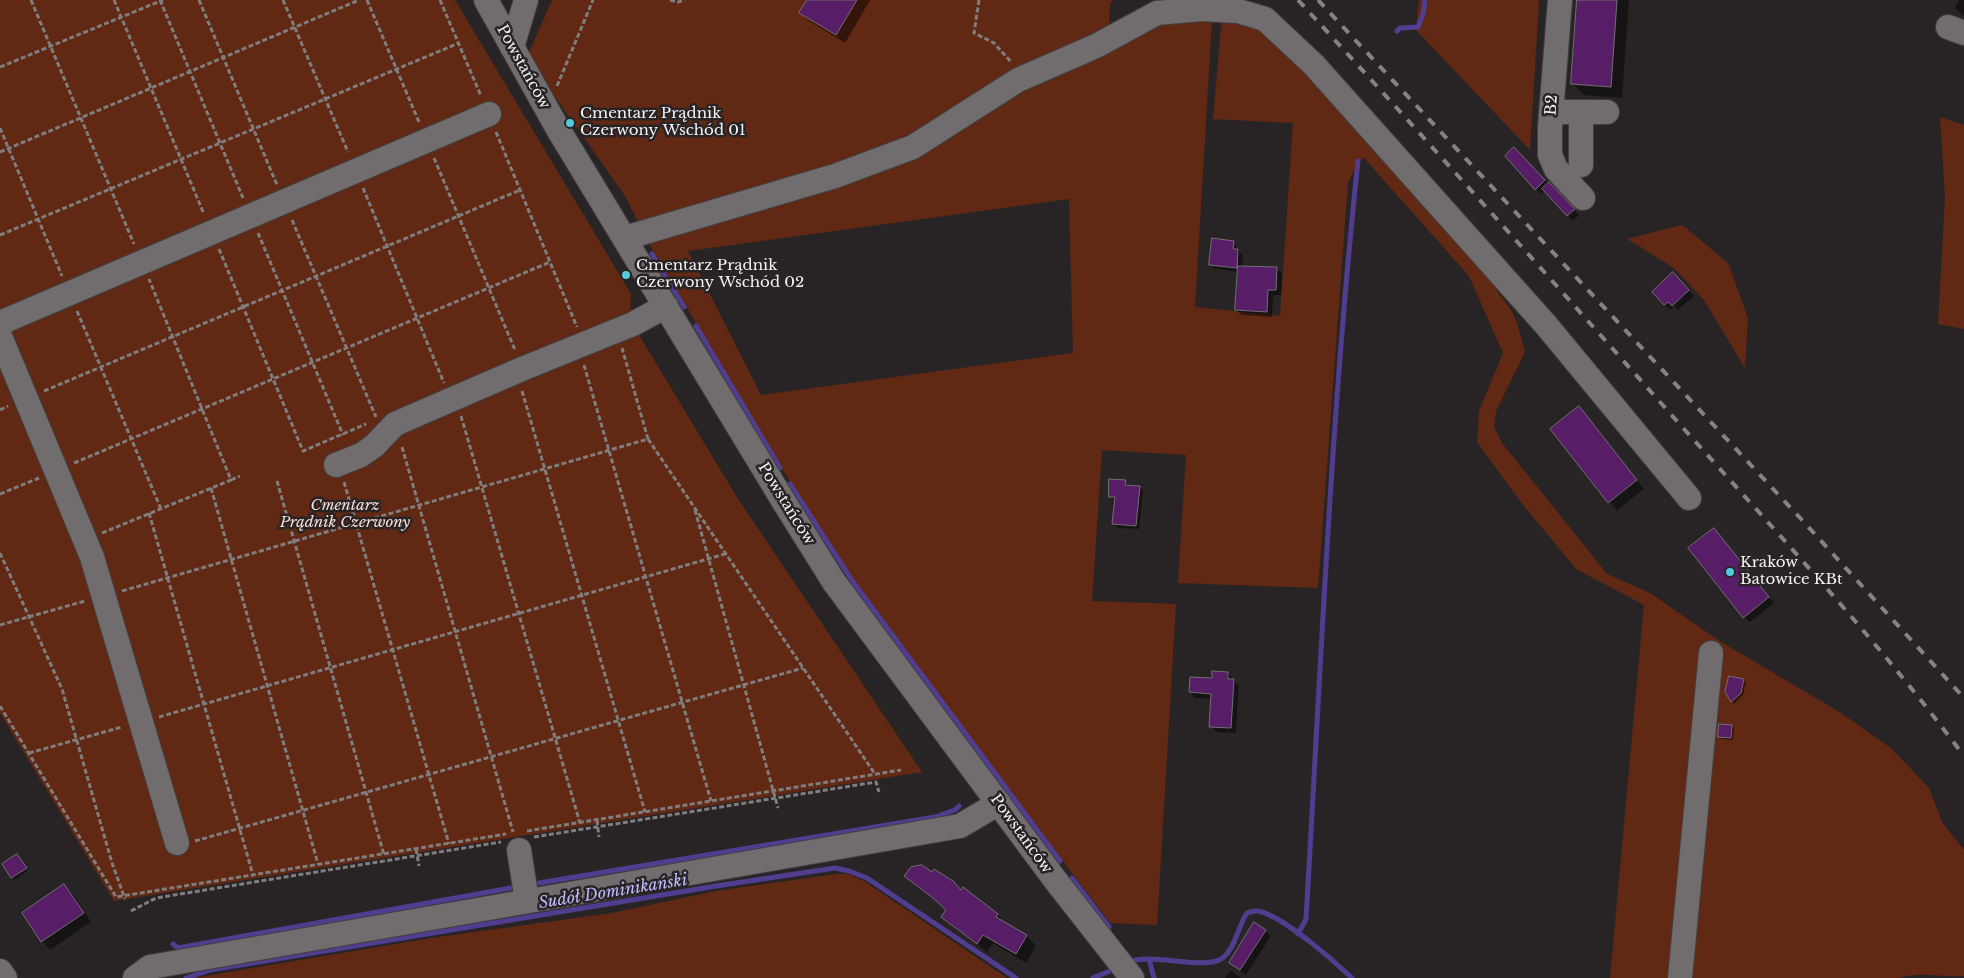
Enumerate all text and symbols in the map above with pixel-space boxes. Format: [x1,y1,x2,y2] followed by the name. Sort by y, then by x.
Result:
[492,22,554,112] street label: Powstańców
[1542,94,1562,116] street label: B2
[580,105,746,140] place label: Cmentarz Prądnik Czerwony Wschód 01
[564,117,576,129] marker: Cmentarz Prądnik Czerwony Wschód 01
[636,257,804,292] place label: Cmentarz Prądnik Czerwony Wschód 02
[620,269,632,281] marker: Cmentarz Prądnik Czerwony Wschód 02
[754,460,818,548] street label: Powstańców
[280,497,410,532] park label: Cmentarz Prądnik Czerwony
[1740,554,1843,589] place label: Kraków Batowice KBt
[1724,566,1736,578] marker: Kraków Batowice KBt
[986,791,1056,877] street label: Powstańców
[537,871,689,913] water label: Sudół Dominikański

